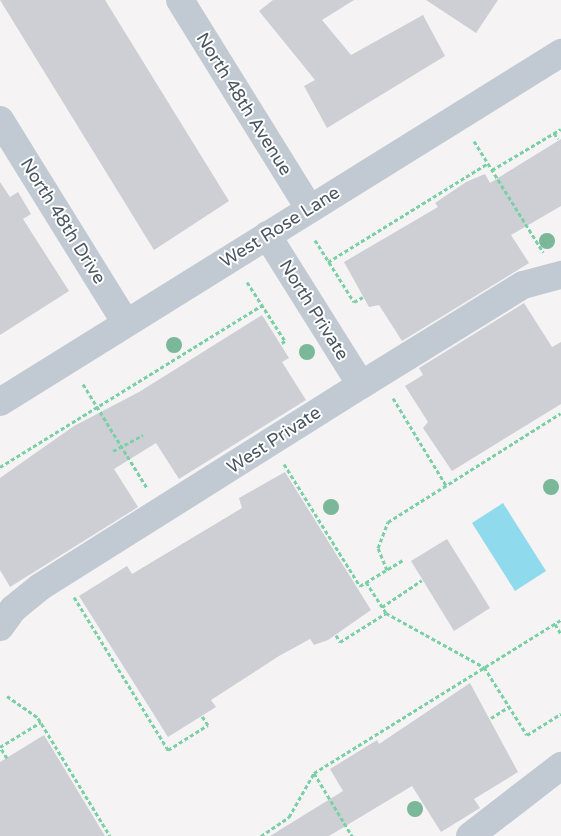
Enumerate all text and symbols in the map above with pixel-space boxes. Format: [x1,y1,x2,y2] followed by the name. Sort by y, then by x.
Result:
[191,29,297,179] street label: North 48th Avenue
[16,154,110,288] street label: North 48th Drive
[216,182,344,272] street label: West Rose Lane
[275,256,353,364] street label: North Private
[223,402,325,478] street label: West Private

